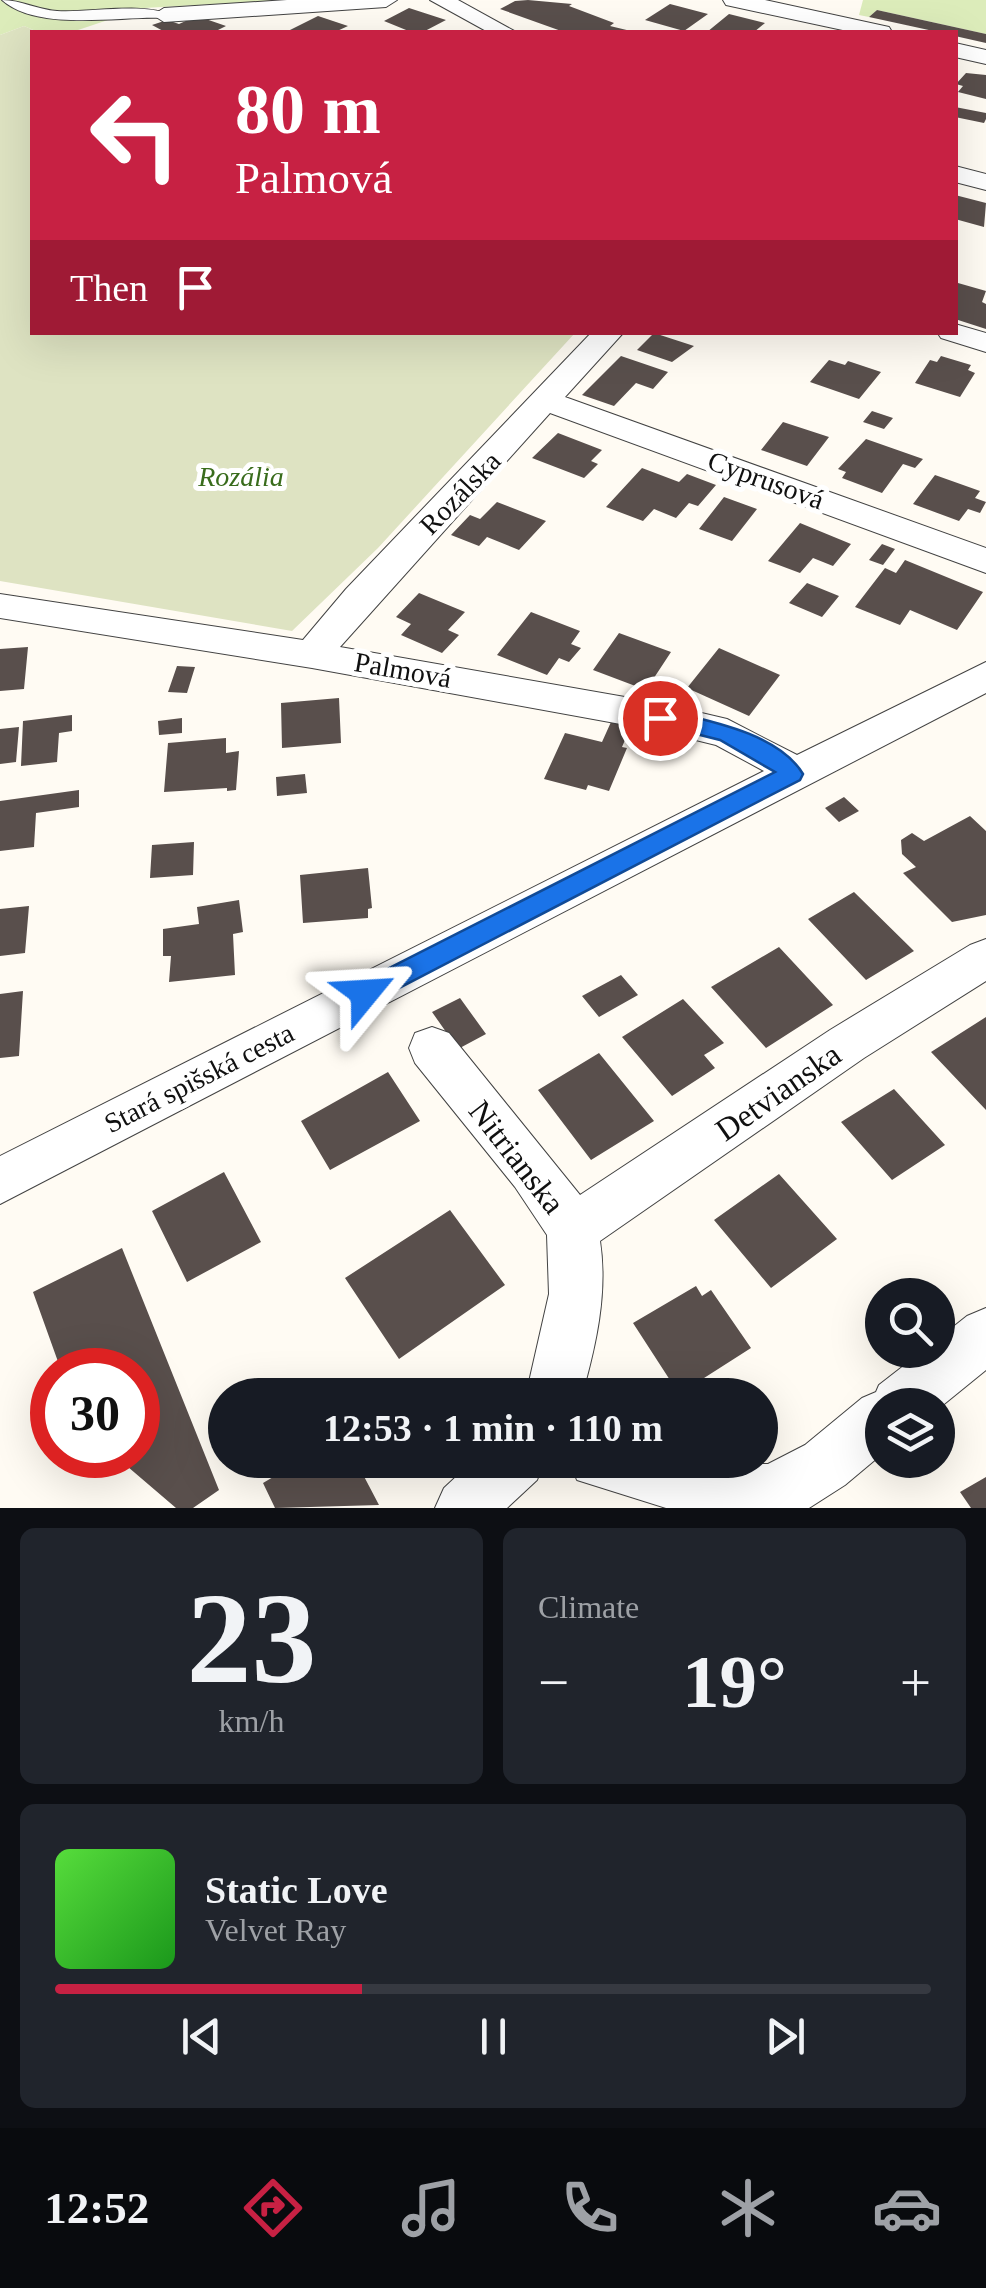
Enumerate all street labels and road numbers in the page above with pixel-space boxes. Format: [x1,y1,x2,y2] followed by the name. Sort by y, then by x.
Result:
[413,445,507,541] street label: Rozálska
[704,445,829,516] street label: Cyprusová
[352,646,454,694] street label: Palmová
[99,1017,299,1139] street label: Stará spišská cesta
[709,1036,847,1148] street label: Detvianska
[462,1093,572,1221] street label: Nitrianska

